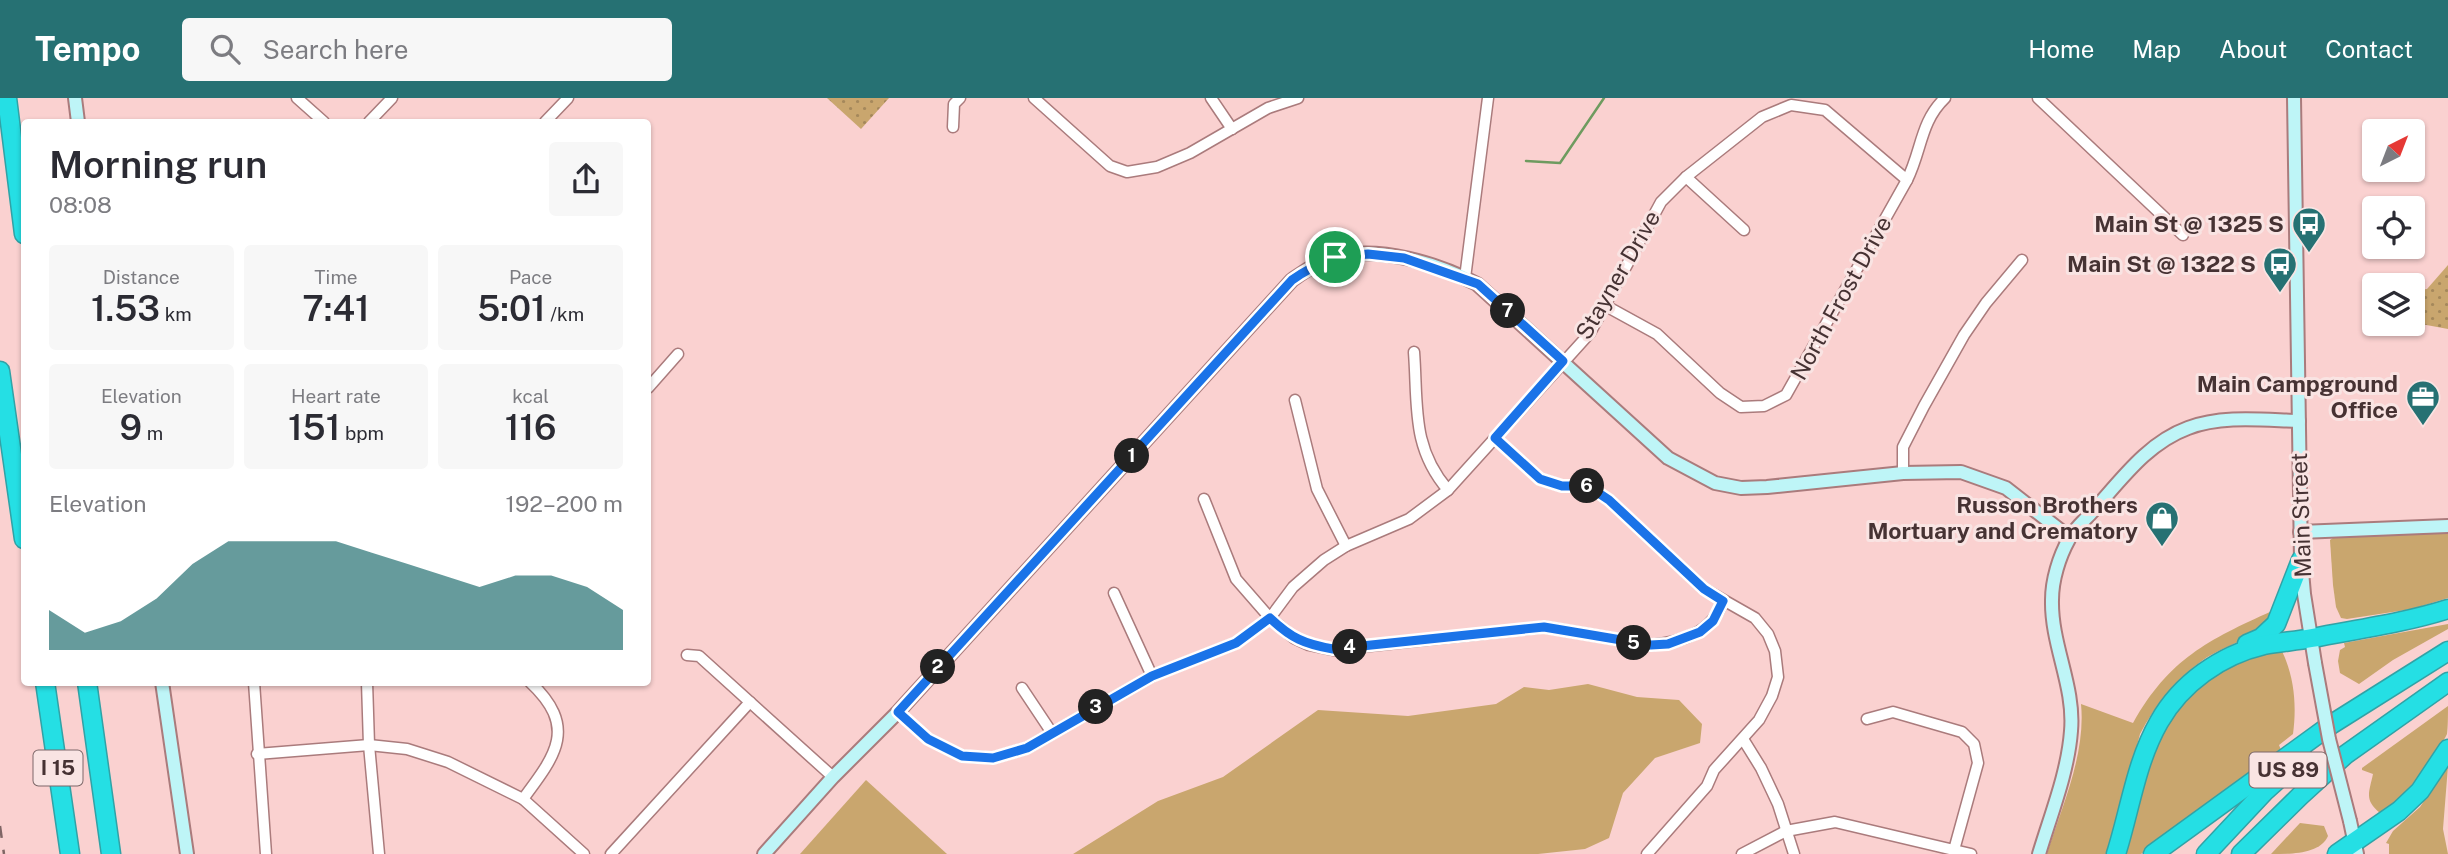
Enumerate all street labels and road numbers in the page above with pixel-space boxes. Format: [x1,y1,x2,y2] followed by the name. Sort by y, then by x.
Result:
[1570,205,1665,344] street label: Stayner Drive
[1784,211,1897,384] street label: North Frost Drive
[2285,452,2316,578] street label: Main Street
[34,750,82,786] road number: I 15
[2250,752,2326,788] road number: US 89

